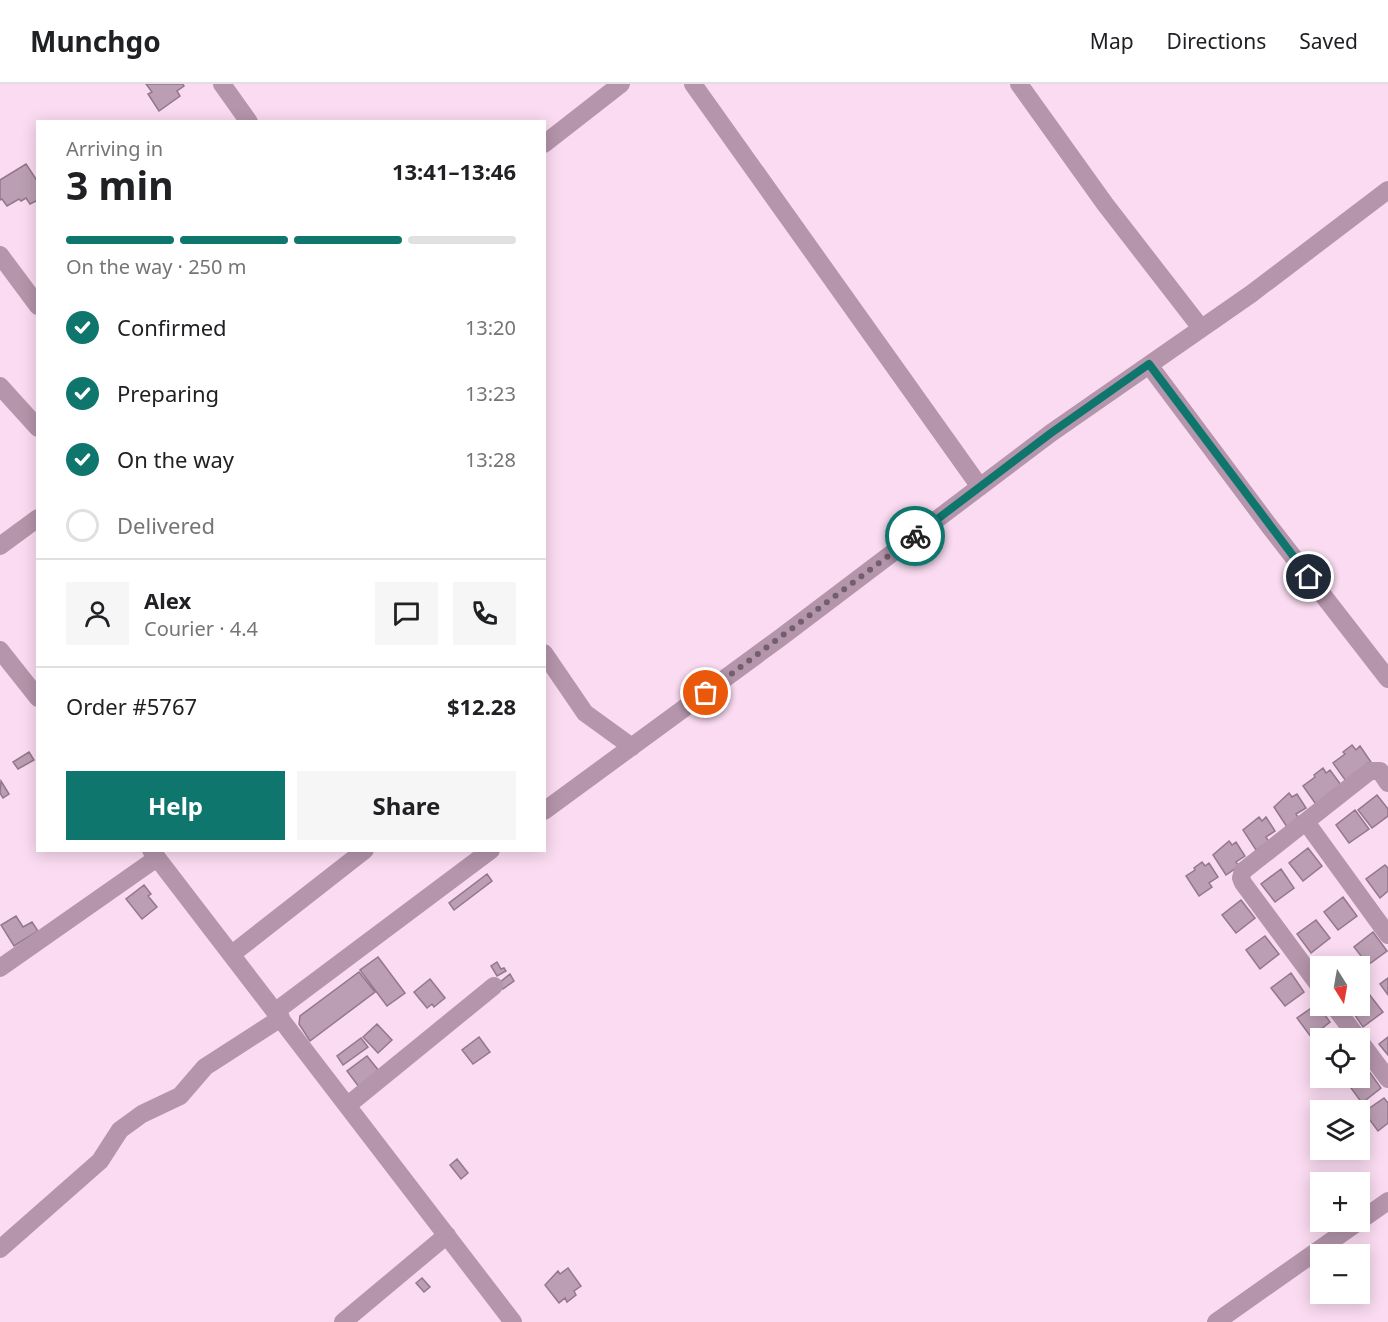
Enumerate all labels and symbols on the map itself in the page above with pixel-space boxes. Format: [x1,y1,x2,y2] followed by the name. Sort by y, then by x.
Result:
[885,506,945,566] courier
[1283,551,1334,602] pin
[680,667,731,718] pin
[1310,956,1370,1016] north arrow

